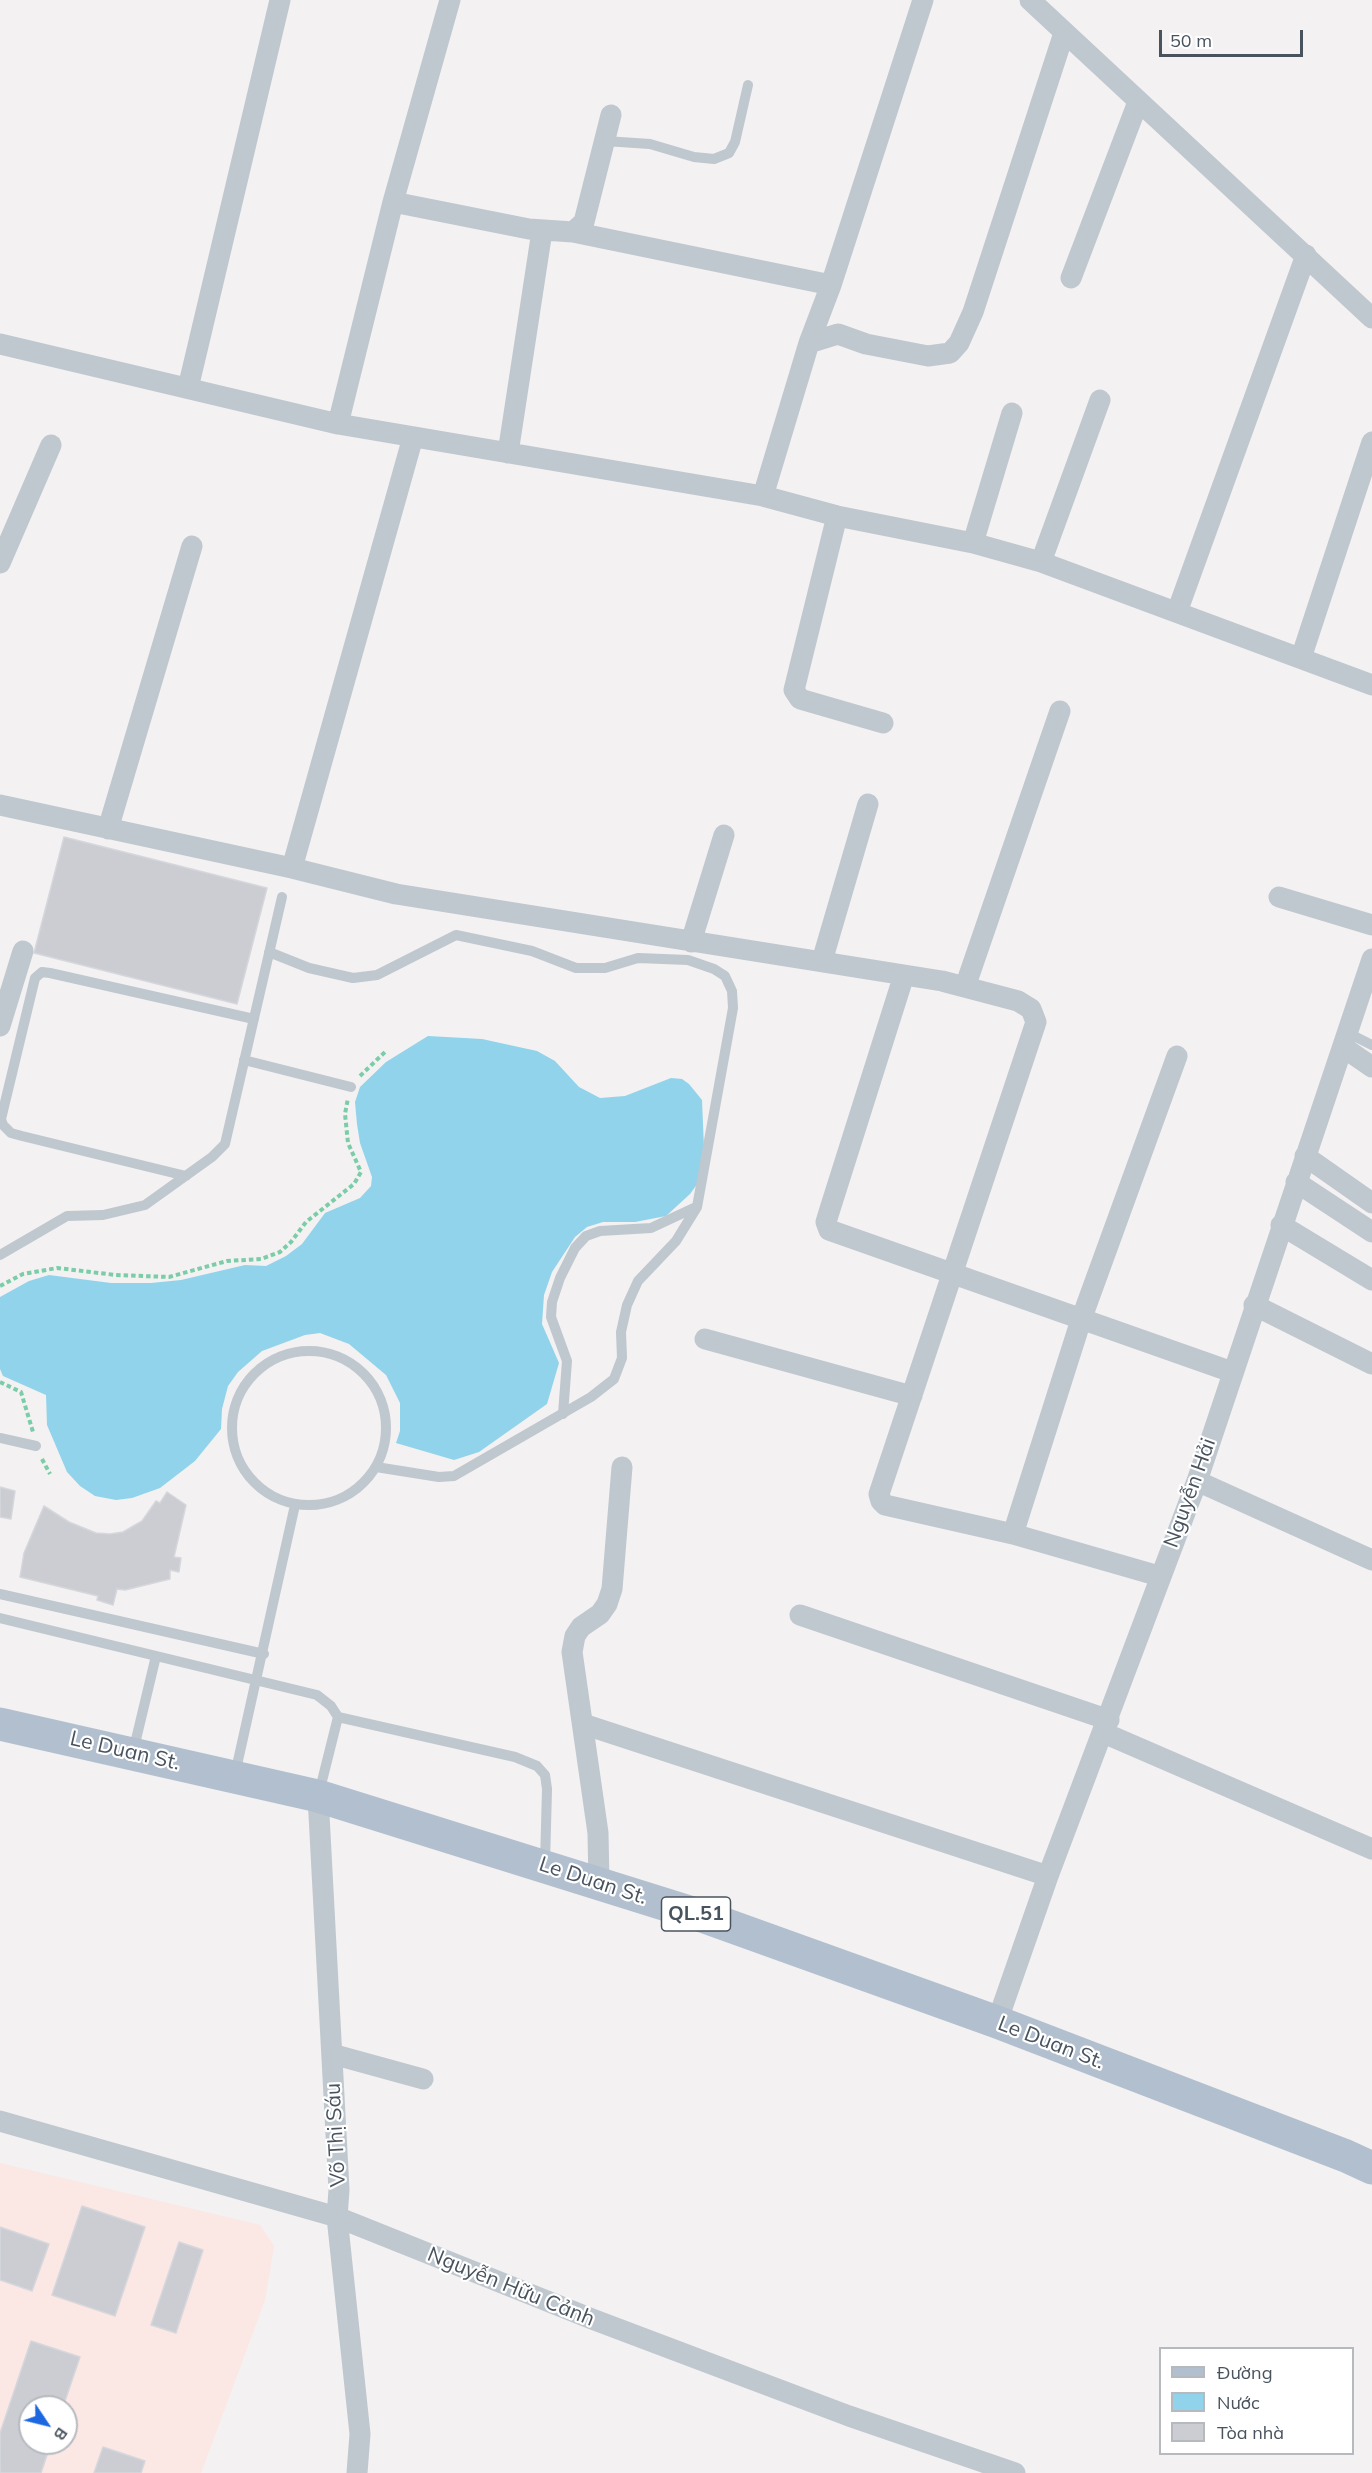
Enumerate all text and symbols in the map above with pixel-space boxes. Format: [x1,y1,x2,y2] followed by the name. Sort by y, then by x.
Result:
[1162,18,1306,56] scale bar
[1170,29,1212,52] text: 50 m
[1159,1435,1221,1551] street label: Nguyễn Hải
[68,1726,182,1776] street label: Le Duan St.
[536,1852,650,1910] street label: Le Duan St.
[662,1897,730,1931] road number: QL.51
[994,2011,1108,2075] street label: Le Duan St.
[321,2082,351,2188] street label: Võ Thị Sáu
[424,2242,598,2332] street label: Nguyễn Hữu Cảnh
[1159,2347,1354,2455] legend
[1217,2361,1273,2384] text: Đường
[1217,2391,1260,2414] text: Nước
[18,2395,78,2455] north arrow
[1217,2421,1284,2444] text: Tòa nhà
[50,2424,72,2444] text: B

